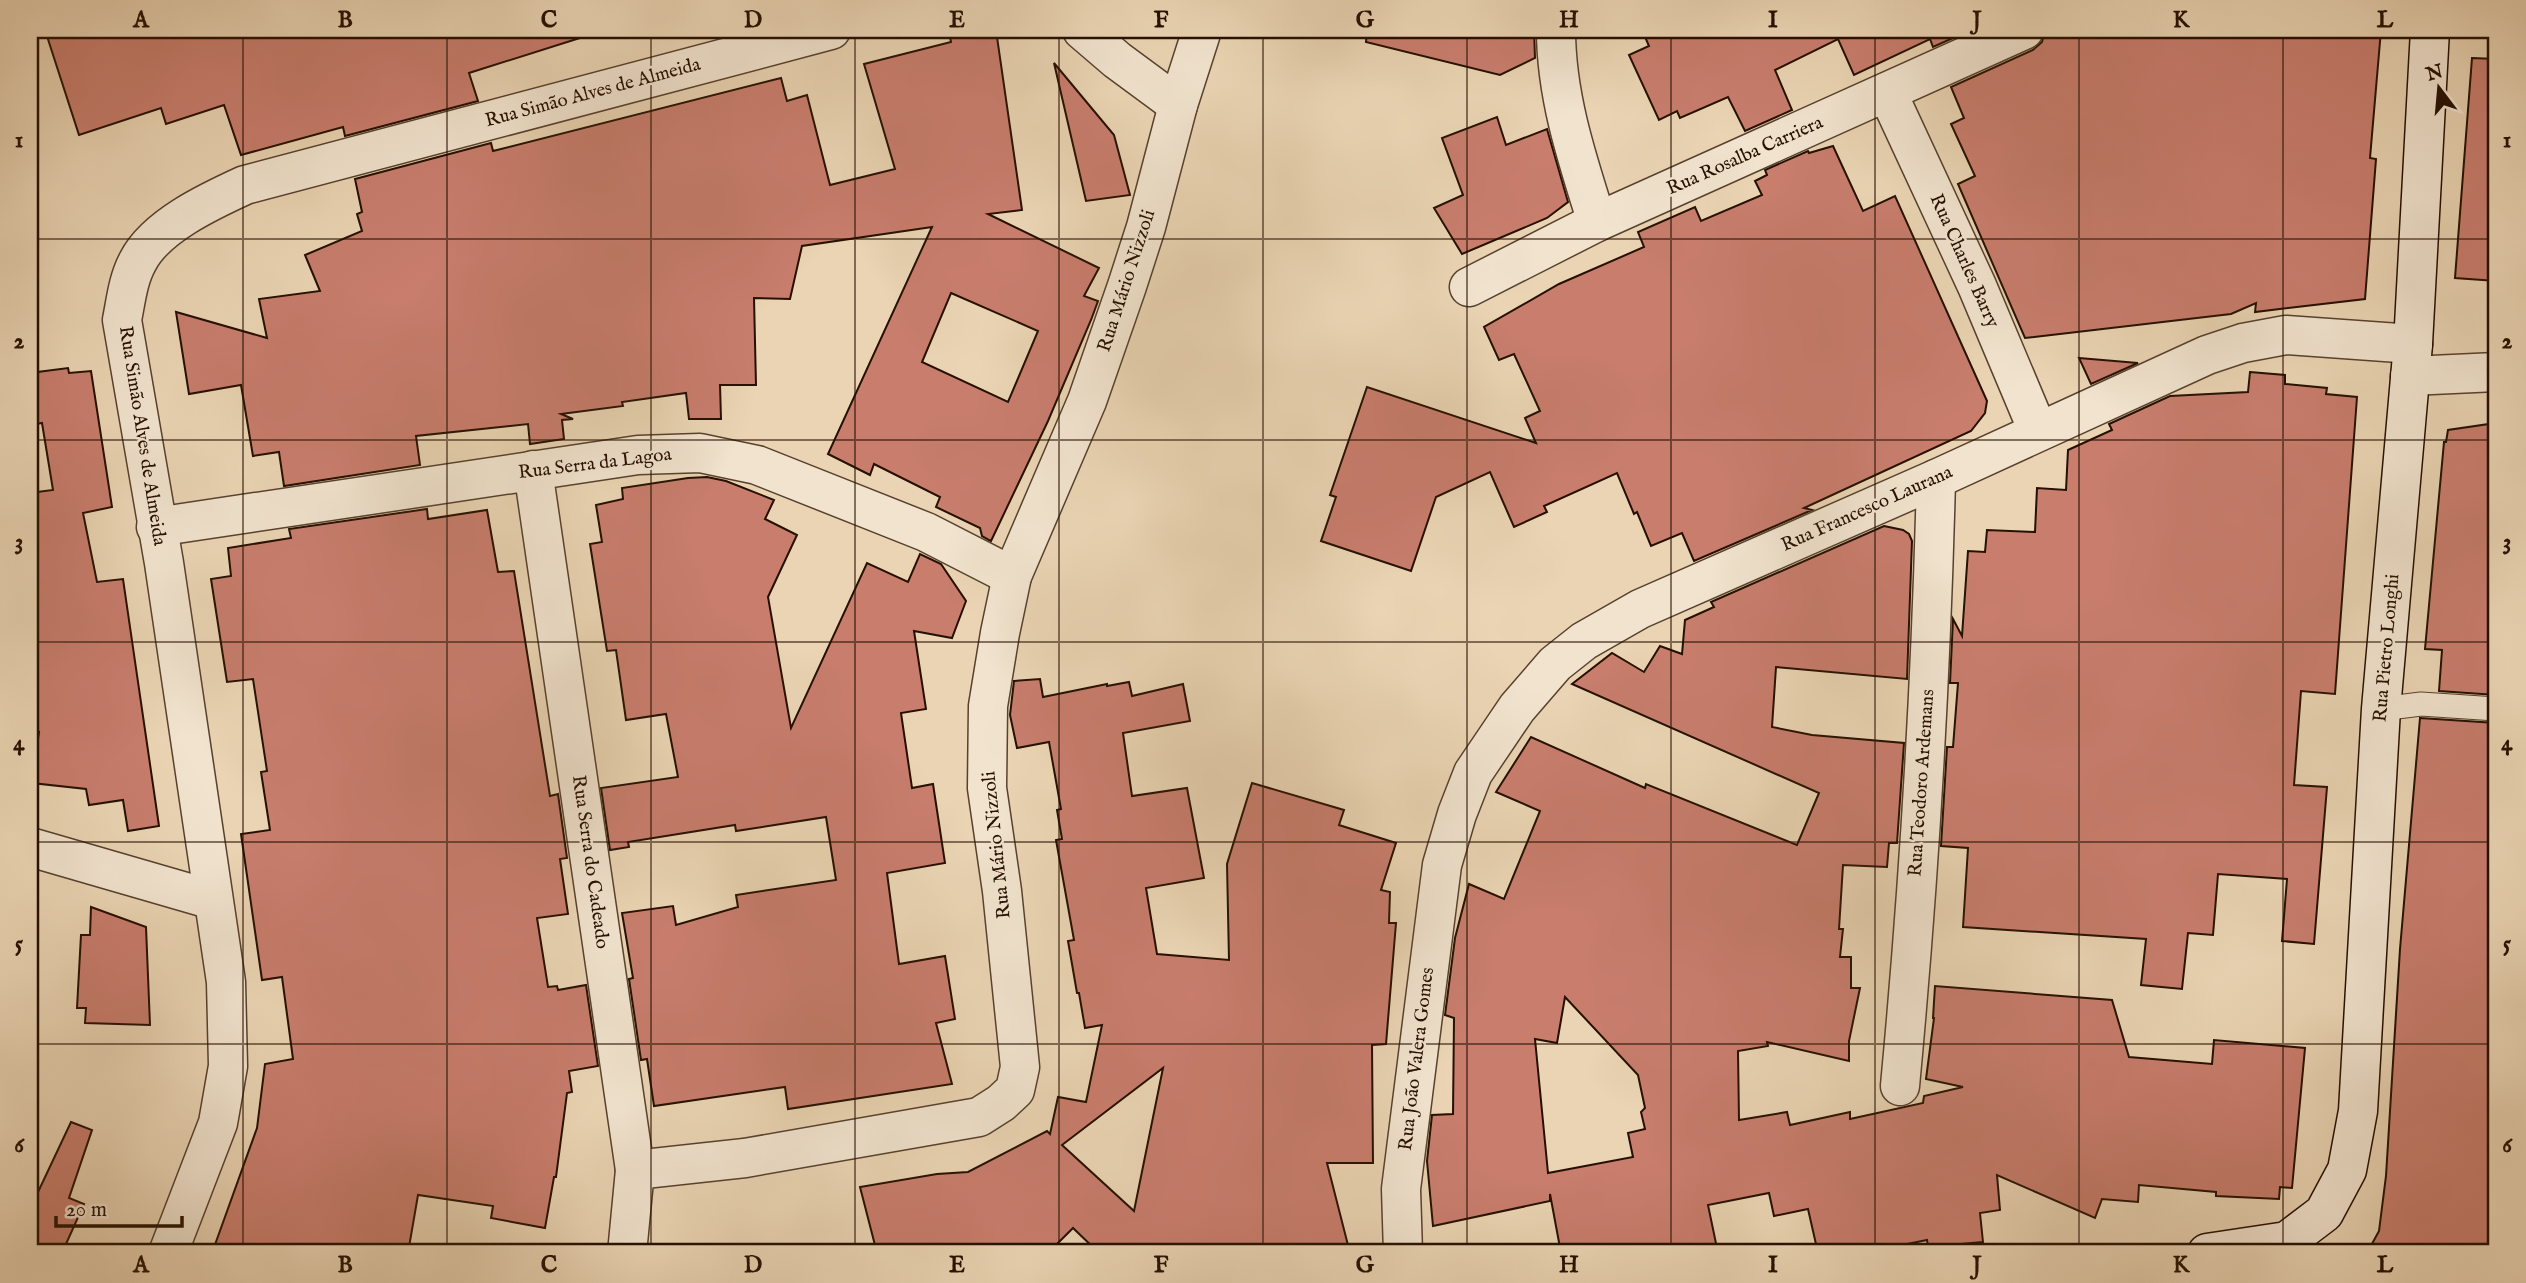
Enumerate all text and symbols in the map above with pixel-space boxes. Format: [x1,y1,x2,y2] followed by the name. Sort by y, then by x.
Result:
[132,6,150,35] text: A
[337,6,353,35] text: B
[541,6,558,35] text: C
[744,6,762,35] text: D
[949,6,965,35] text: E
[1154,6,1169,35] text: F
[1356,6,1375,35] text: G
[1559,6,1579,35] text: H
[1768,6,1778,35] text: I
[1969,6,1982,35] text: J
[2173,6,2191,35] text: K
[2377,6,2394,35] text: L
[483,52,704,133] street label: Rua Simão Alves de Almeida
[2404,52,2474,122] north arrow
[2423,60,2447,88] text: N
[1663,110,1828,201] street label: Rua Rosalba Carriera
[15,126,23,155] text: 1
[2503,126,2511,155] text: 1
[1924,190,2005,332] street label: Rua Charles Barry
[1093,207,1161,355] street label: Rua Mário Nizzoli
[113,324,171,548] street label: Rua Simão Alves de Almeida
[14,327,25,356] text: 2
[2502,327,2513,356] text: 2
[517,443,674,485] street label: Rua Serra da Lagoa
[1778,460,1957,558] street label: Rua Francesco Laurana
[15,528,23,557] text: 3
[2503,528,2511,557] text: 3
[2369,573,2405,723] street label: Rua Pietro Longhi
[1903,689,1941,877] street label: Rua Teodoro Ardemans
[13,729,25,758] text: 4
[2501,729,2513,758] text: 4
[977,770,1017,920] street label: Rua Mário Nizzoli
[566,774,614,950] street label: Rua Serra do Cadeado
[15,930,24,959] text: 5
[2503,930,2512,959] text: 5
[1394,966,1440,1152] street label: Rua João Valera Gomes
[14,1131,25,1160] text: 6
[2502,1131,2513,1160] text: 6
[56,1185,182,1229] scale bar
[66,1197,107,1224] text: 20 m
[132,1251,150,1280] text: A
[337,1251,353,1280] text: B
[541,1251,558,1280] text: C
[744,1251,762,1280] text: D
[949,1251,965,1280] text: E
[1154,1251,1169,1280] text: F
[1356,1251,1375,1280] text: G
[1559,1251,1579,1280] text: H
[1768,1251,1778,1280] text: I
[1969,1251,1982,1280] text: J
[2173,1251,2191,1280] text: K
[2377,1251,2394,1280] text: L

